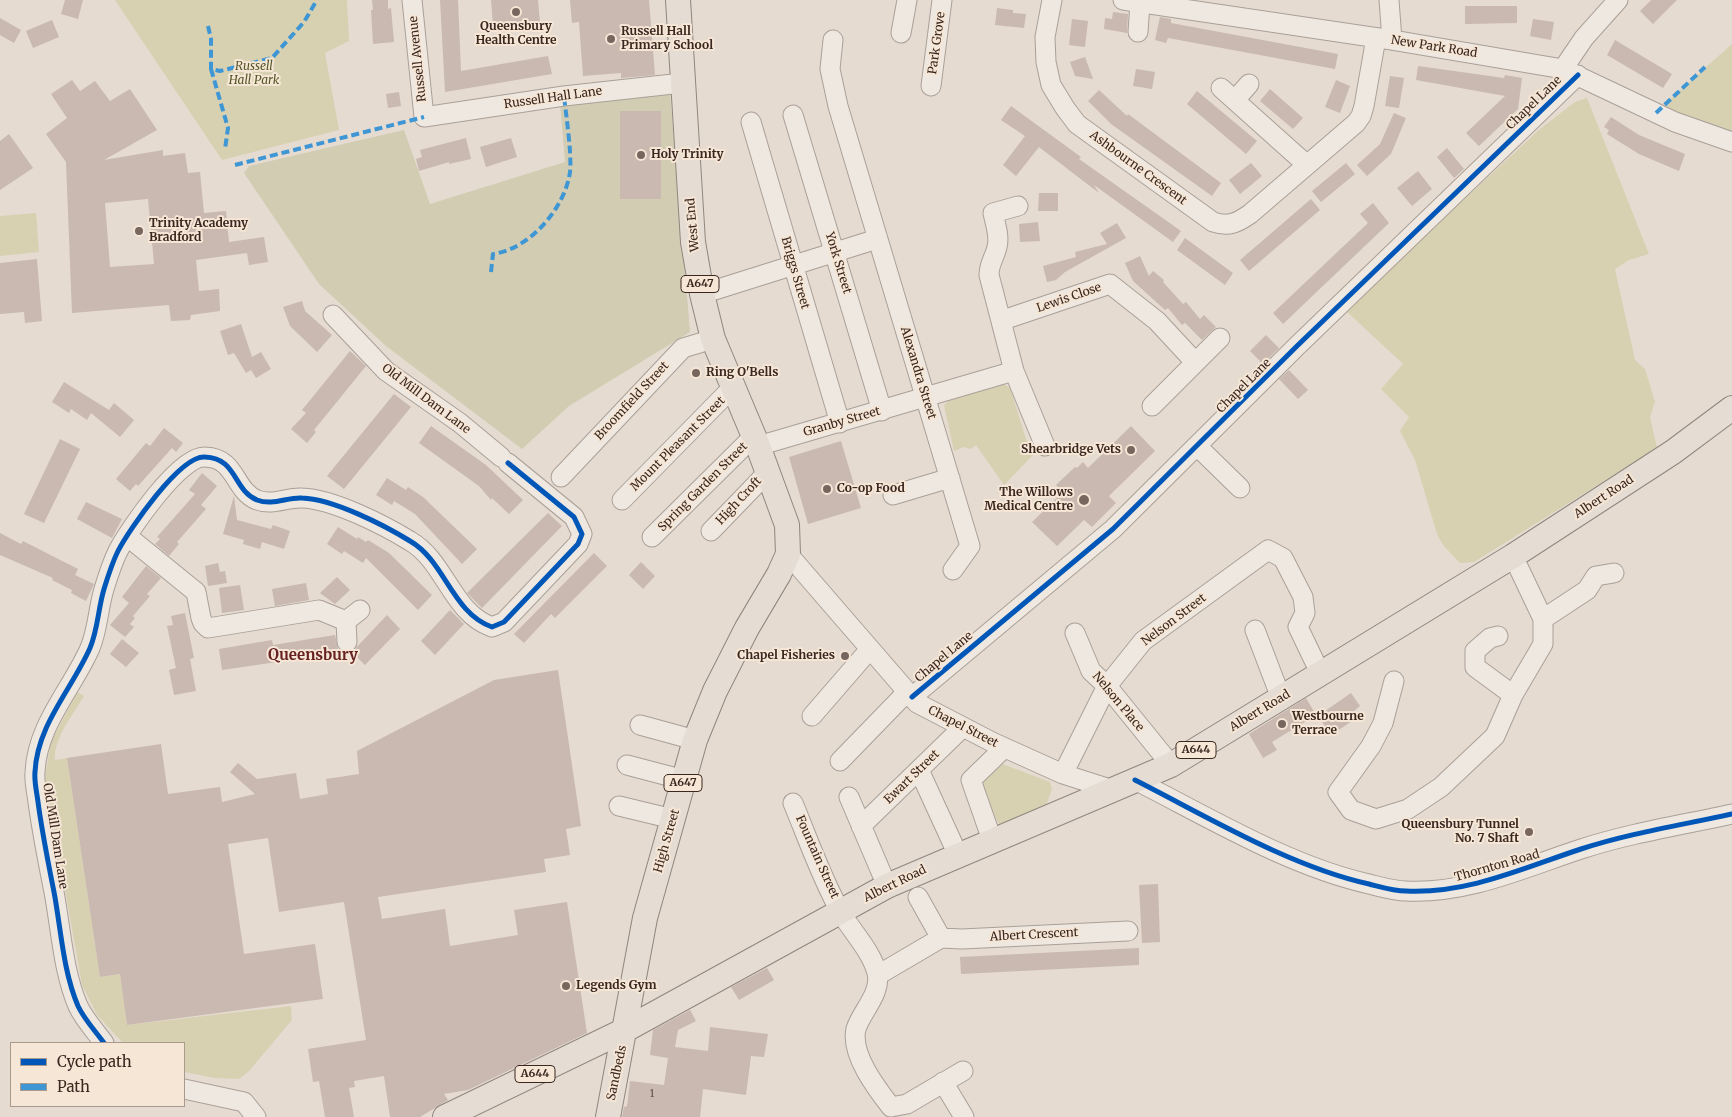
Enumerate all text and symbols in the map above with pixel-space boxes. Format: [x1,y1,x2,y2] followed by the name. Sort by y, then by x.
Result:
[510,6,522,18] marker: Queensbury Health Centre
[925,11,949,75] street label: Park Grove
[406,15,430,103] street label: Russell Avenue
[475,20,557,48] place label: Queensbury Health Centre
[621,25,713,53] place label: Russell Hall Primary School
[605,33,617,45] marker: Russell Hall Primary School
[1390,33,1478,61] street label: New Park Road
[229,60,279,88] park label: Russell Hall Park
[1503,73,1565,133] street label: Chapel Lane
[503,84,603,112] street label: Russell Hall Lane
[1087,128,1189,208] street label: Ashbourne Crescent
[651,148,724,162] place label: Holy Trinity
[635,149,647,161] marker: Holy Trinity
[683,197,703,253] street label: West End
[149,217,248,245] place label: Trinity Academy Bradford
[133,225,145,237] marker: Trinity Academy Bradford
[822,231,854,295] street label: York Street
[778,235,812,311] street label: Briggs Street
[681,276,719,292] road number: A647
[1035,280,1103,316] street label: Lewis Close
[897,325,939,421] street label: Alexandra Street
[1214,356,1274,416] street label: Chapel Lane
[592,359,672,443] street label: Broomfield Street
[379,361,473,437] street label: Old Mill Dam Lane
[706,366,778,380] place label: Ring O'Bells
[690,367,702,379] marker: Ring O'Bells
[628,394,728,494] street label: Mount Pleasant Street
[802,404,882,440] street label: Granby Street
[655,439,751,535] street label: Spring Garden Street
[1021,443,1121,457] place label: Shearbridge Vets
[1125,444,1137,456] marker: Shearbridge Vets
[1572,472,1636,522] street label: Albert Road
[713,474,765,528] street label: High Croft
[837,482,905,496] place label: Co-op Food
[821,483,833,495] marker: Co-op Food
[984,486,1073,514] place label: The Willows Medical Centre
[1077,493,1091,507] marker: The Willows Medical Centre
[1139,591,1209,649] street label: Nelson Street
[912,629,976,685] street label: Chapel Lane
[268,647,358,665] district label: Queensbury
[737,649,835,663] place label: Chapel Fisheries
[839,650,851,662] marker: Chapel Fisheries
[1089,669,1147,735] street label: Nelson Place
[1227,687,1293,735] street label: Albert Road
[925,703,1001,751] street label: Chapel Street
[1292,710,1364,738] place label: Westbourne Terrace
[1276,718,1288,730] marker: Westbourne Terrace
[1176,742,1216,758] road number: A644
[881,747,943,807] street label: Ewart Street
[664,774,702,791] road number: A647
[40,782,70,890] street label: Old Mill Dam Lane
[651,808,683,874] street label: High Street
[792,813,842,901] street label: Fountain Street
[1401,818,1519,846] place label: Queensbury Tunnel No. 7 Shaft
[1523,826,1535,838] marker: Queensbury Tunnel No. 7 Shaft
[1453,847,1541,885] street label: Thornton Road
[861,863,929,905] street label: Albert Road
[989,925,1079,945] street label: Albert Crescent
[576,979,657,993] place label: Legends Gym
[560,980,572,992] marker: Legends Gym
[10,1042,185,1107] legend
[604,1044,630,1102] street label: Sandbeds
[57,1052,132,1071] text: Cycle path
[515,1066,555,1082] road number: A644
[57,1077,90,1096] text: Path
[650,1088,654,1100] house number: 1

